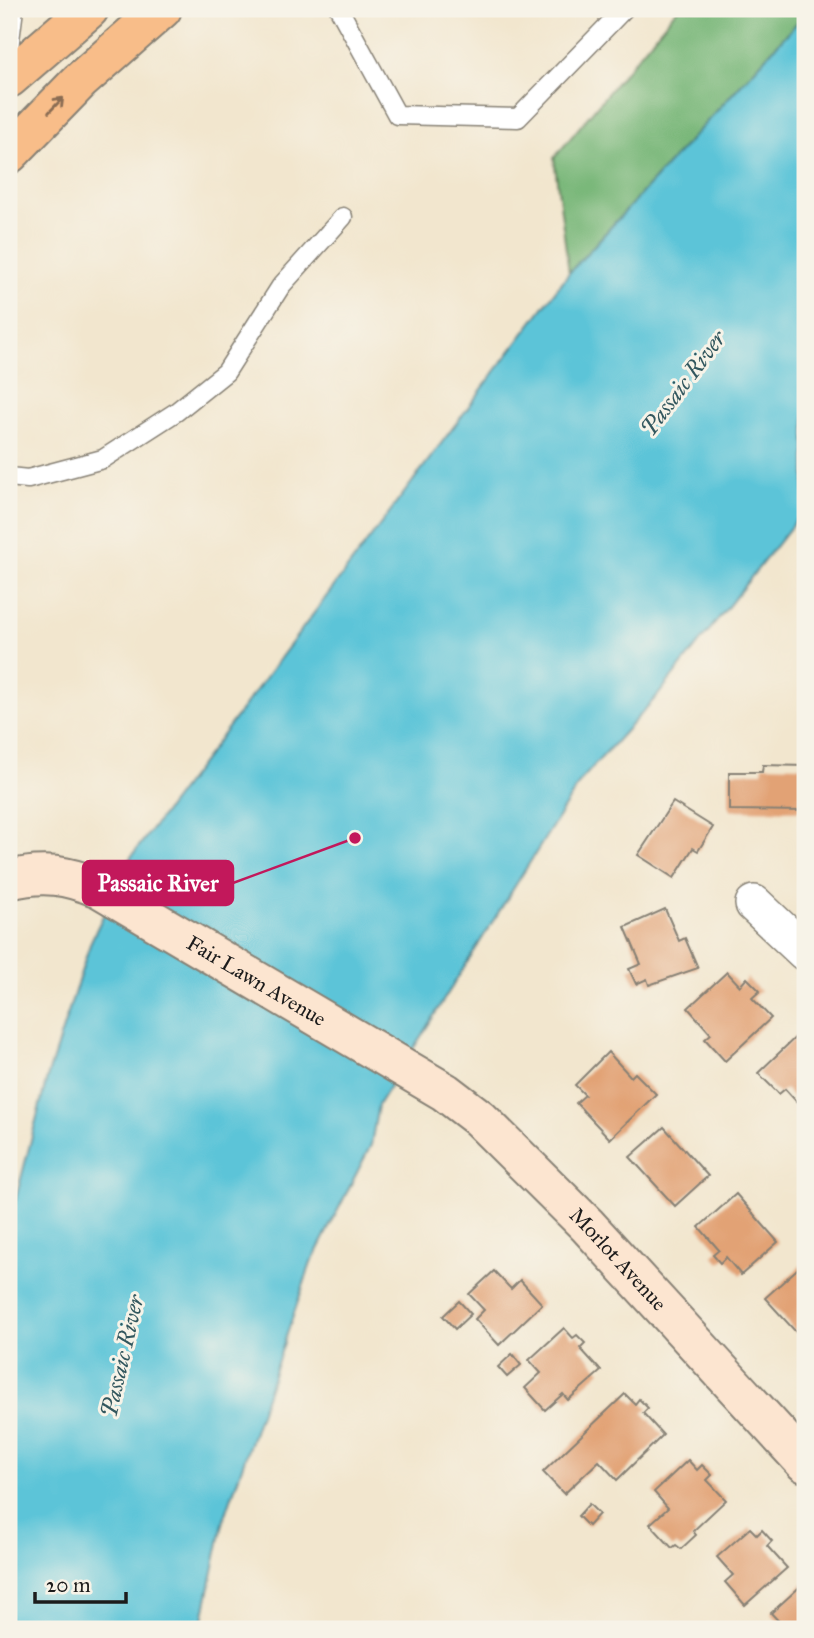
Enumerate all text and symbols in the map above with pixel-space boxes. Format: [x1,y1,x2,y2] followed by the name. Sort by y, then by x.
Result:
[47,97,64,114] one-way arrow
[634,324,733,441] water label: Passaic River
[83,861,233,905] callout: Passaic River
[97,869,219,897] text: Passaic River
[182,930,331,1032] street label: Fair Lawn Avenue
[564,1202,672,1316] street label: Morlot Avenue
[94,1291,150,1420] water label: Passaic River
[35,1561,126,1605] scale bar
[46,1572,91,1598] text: 20 m

